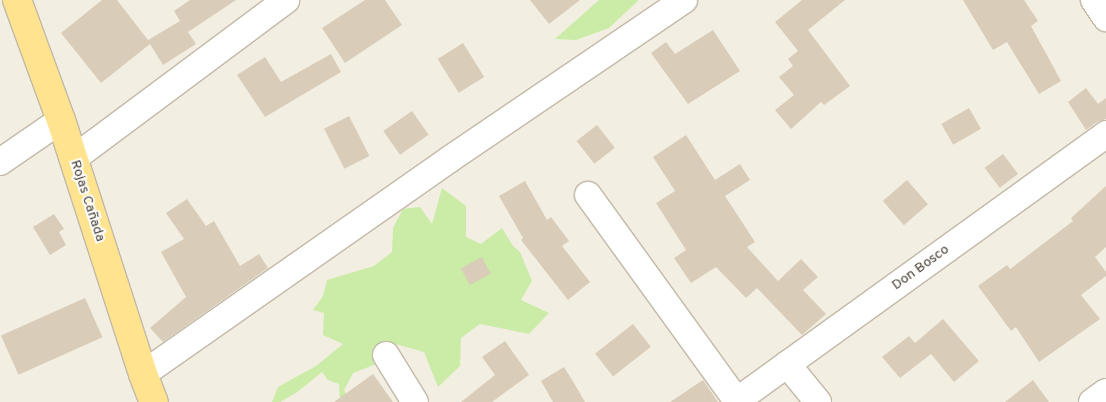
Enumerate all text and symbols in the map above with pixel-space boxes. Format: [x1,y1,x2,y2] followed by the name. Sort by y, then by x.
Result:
[66,158,108,244] street label: Rojas Cañada
[889,242,953,294] street label: Don Bosco

